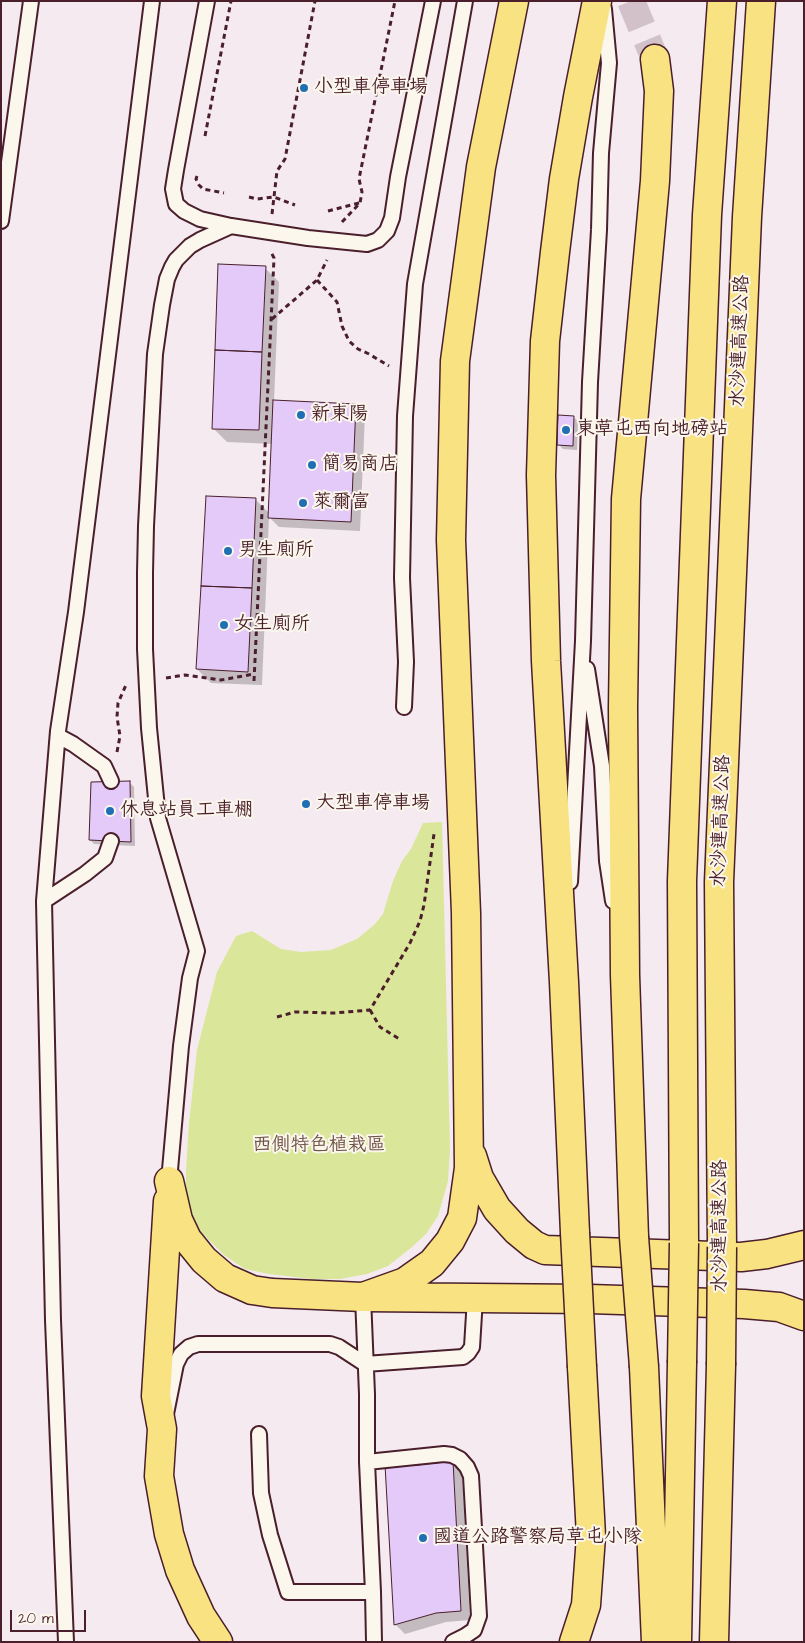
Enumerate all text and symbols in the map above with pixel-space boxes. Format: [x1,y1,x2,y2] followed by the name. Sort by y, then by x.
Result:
[314,77,428,99] place label: 小型車停車場
[298,82,310,94] marker: 小型車停車場
[727,274,755,408] street label: 水沙連高速公路
[311,404,368,426] place label: 新東陽
[295,409,307,421] marker: 新東陽
[576,419,728,441] place label: 東草屯西向地磅站
[560,424,572,436] marker: 東草屯西向地磅站
[322,454,398,476] place label: 簡易商店
[306,459,318,471] marker: 簡易商店
[313,492,370,514] place label: 萊爾富
[297,497,309,509] marker: 萊爾富
[238,540,314,562] place label: 男生廁所
[222,545,234,557] marker: 男生廁所
[234,614,310,636] place label: 女生廁所
[218,619,230,631] marker: 女生廁所
[708,754,736,888] street label: 水沙連高速公路
[316,793,430,815] place label: 大型車停車場
[300,798,312,810] marker: 大型車停車場
[120,800,253,822] place label: 休息站員工車棚
[104,805,116,817] marker: 休息站員工車棚
[253,1135,385,1157] park label: 西側特色植栽區
[710,1160,732,1292] street label: 水沙連高速公路
[433,1527,642,1549] place label: 國道公路警察局草屯小隊
[417,1532,429,1544] marker: 國道公路警察局草屯小隊
[12,1600,89,1632] scale bar
[18,1608,54,1629] text: 20 m

